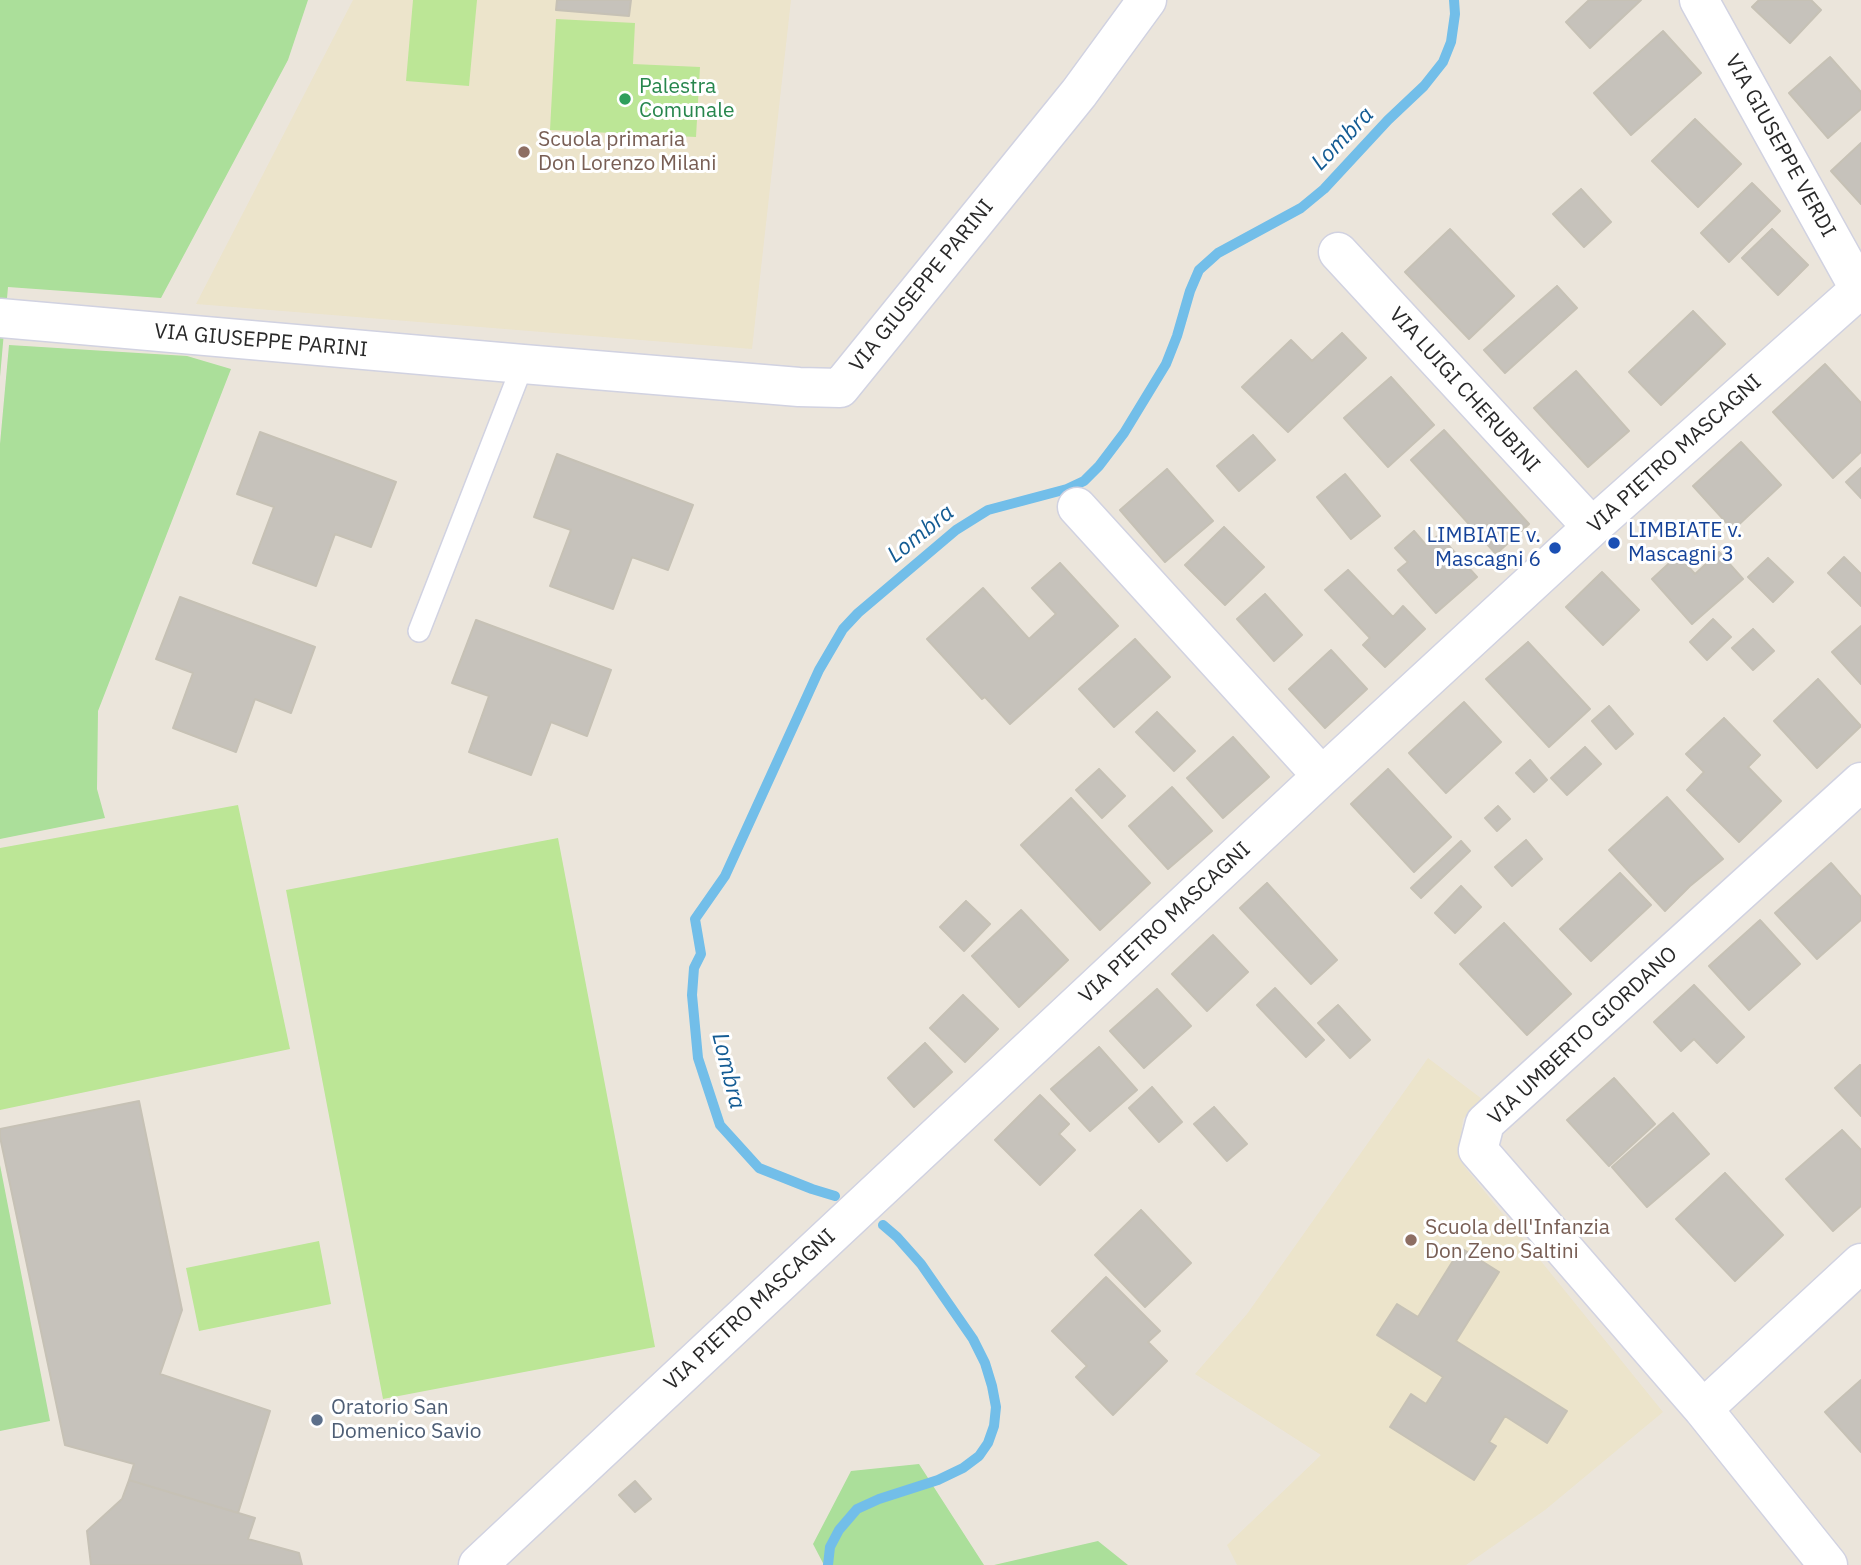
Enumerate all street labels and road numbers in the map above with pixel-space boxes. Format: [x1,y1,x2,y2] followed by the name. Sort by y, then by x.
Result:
[1719,50,1841,242] street label: VIA GIUSEPPE VERDI
[845,195,999,377] street label: VIA GIUSEPPE PARINI
[1383,302,1545,478] street label: VIA LUIGI CHERUBINI
[153,319,369,363] street label: VIA GIUSEPPE PARINI
[1583,369,1767,539] street label: VIA PIETRO MASCAGNI
[1074,837,1256,1009] street label: VIA PIETRO MASCAGNI
[1483,942,1683,1130] street label: VIA UMBERTO GIORDANO
[659,1224,841,1396] street label: VIA PIETRO MASCAGNI

